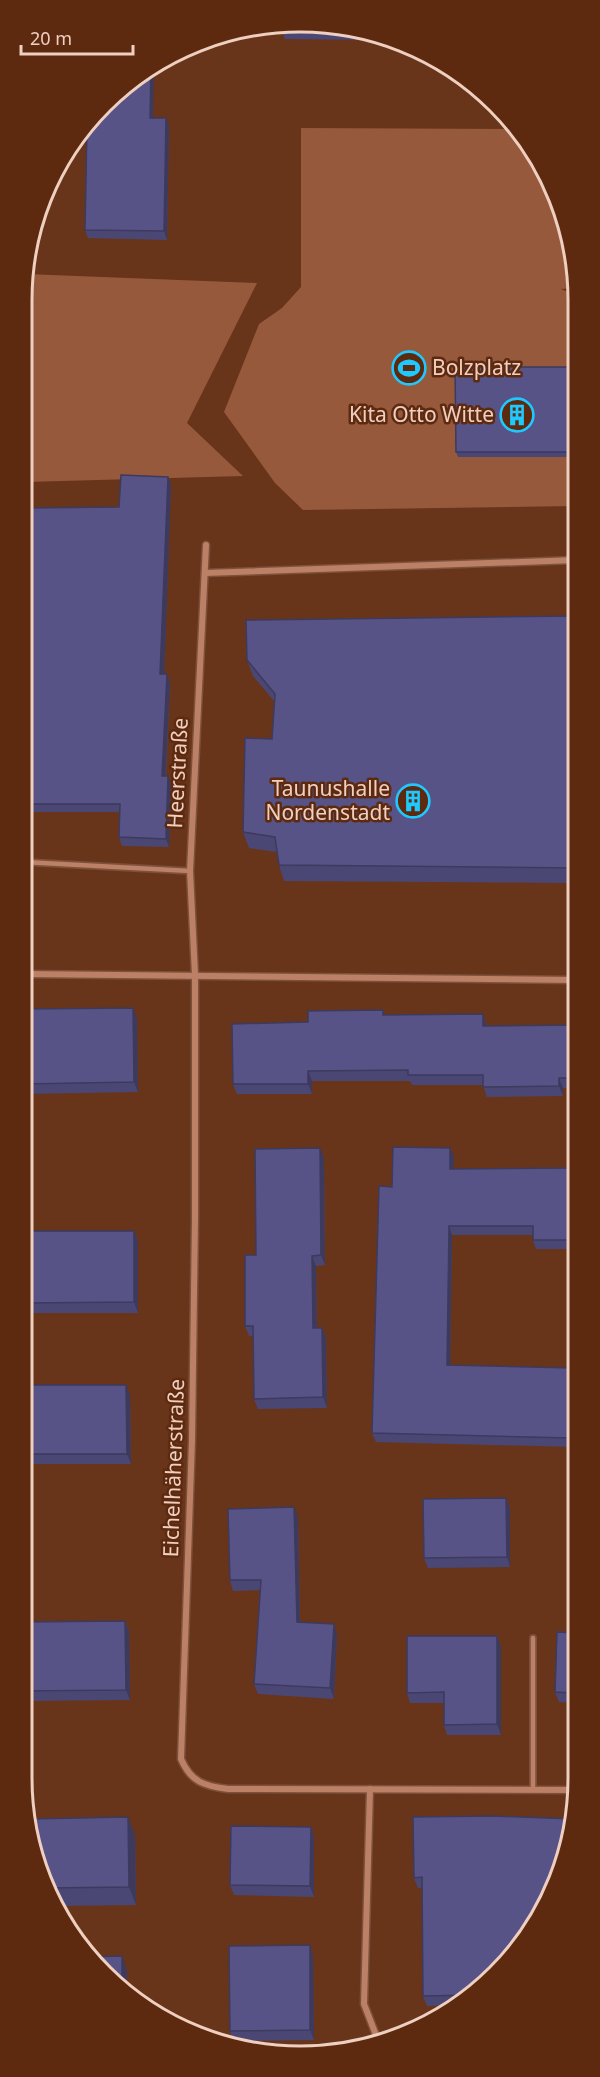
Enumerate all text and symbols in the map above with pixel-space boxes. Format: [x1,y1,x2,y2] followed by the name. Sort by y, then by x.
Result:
[21,18,134,56] scale bar
[30,26,72,50] text: 20 m
[391,350,427,386] sports icon: Bolzplatz
[432,353,521,381] place label: Bolzplatz
[499,397,535,433] building icon: Kita Otto Witte
[349,400,494,428] place label: Kita Otto Witte
[160,717,194,829] street label: Heerstraße
[265,774,390,826] place label: Taunushalle Nordenstadt
[395,783,431,819] building icon: Taunushalle Nordenstadt
[156,1378,190,1558] street label: Eichelhäherstraße

